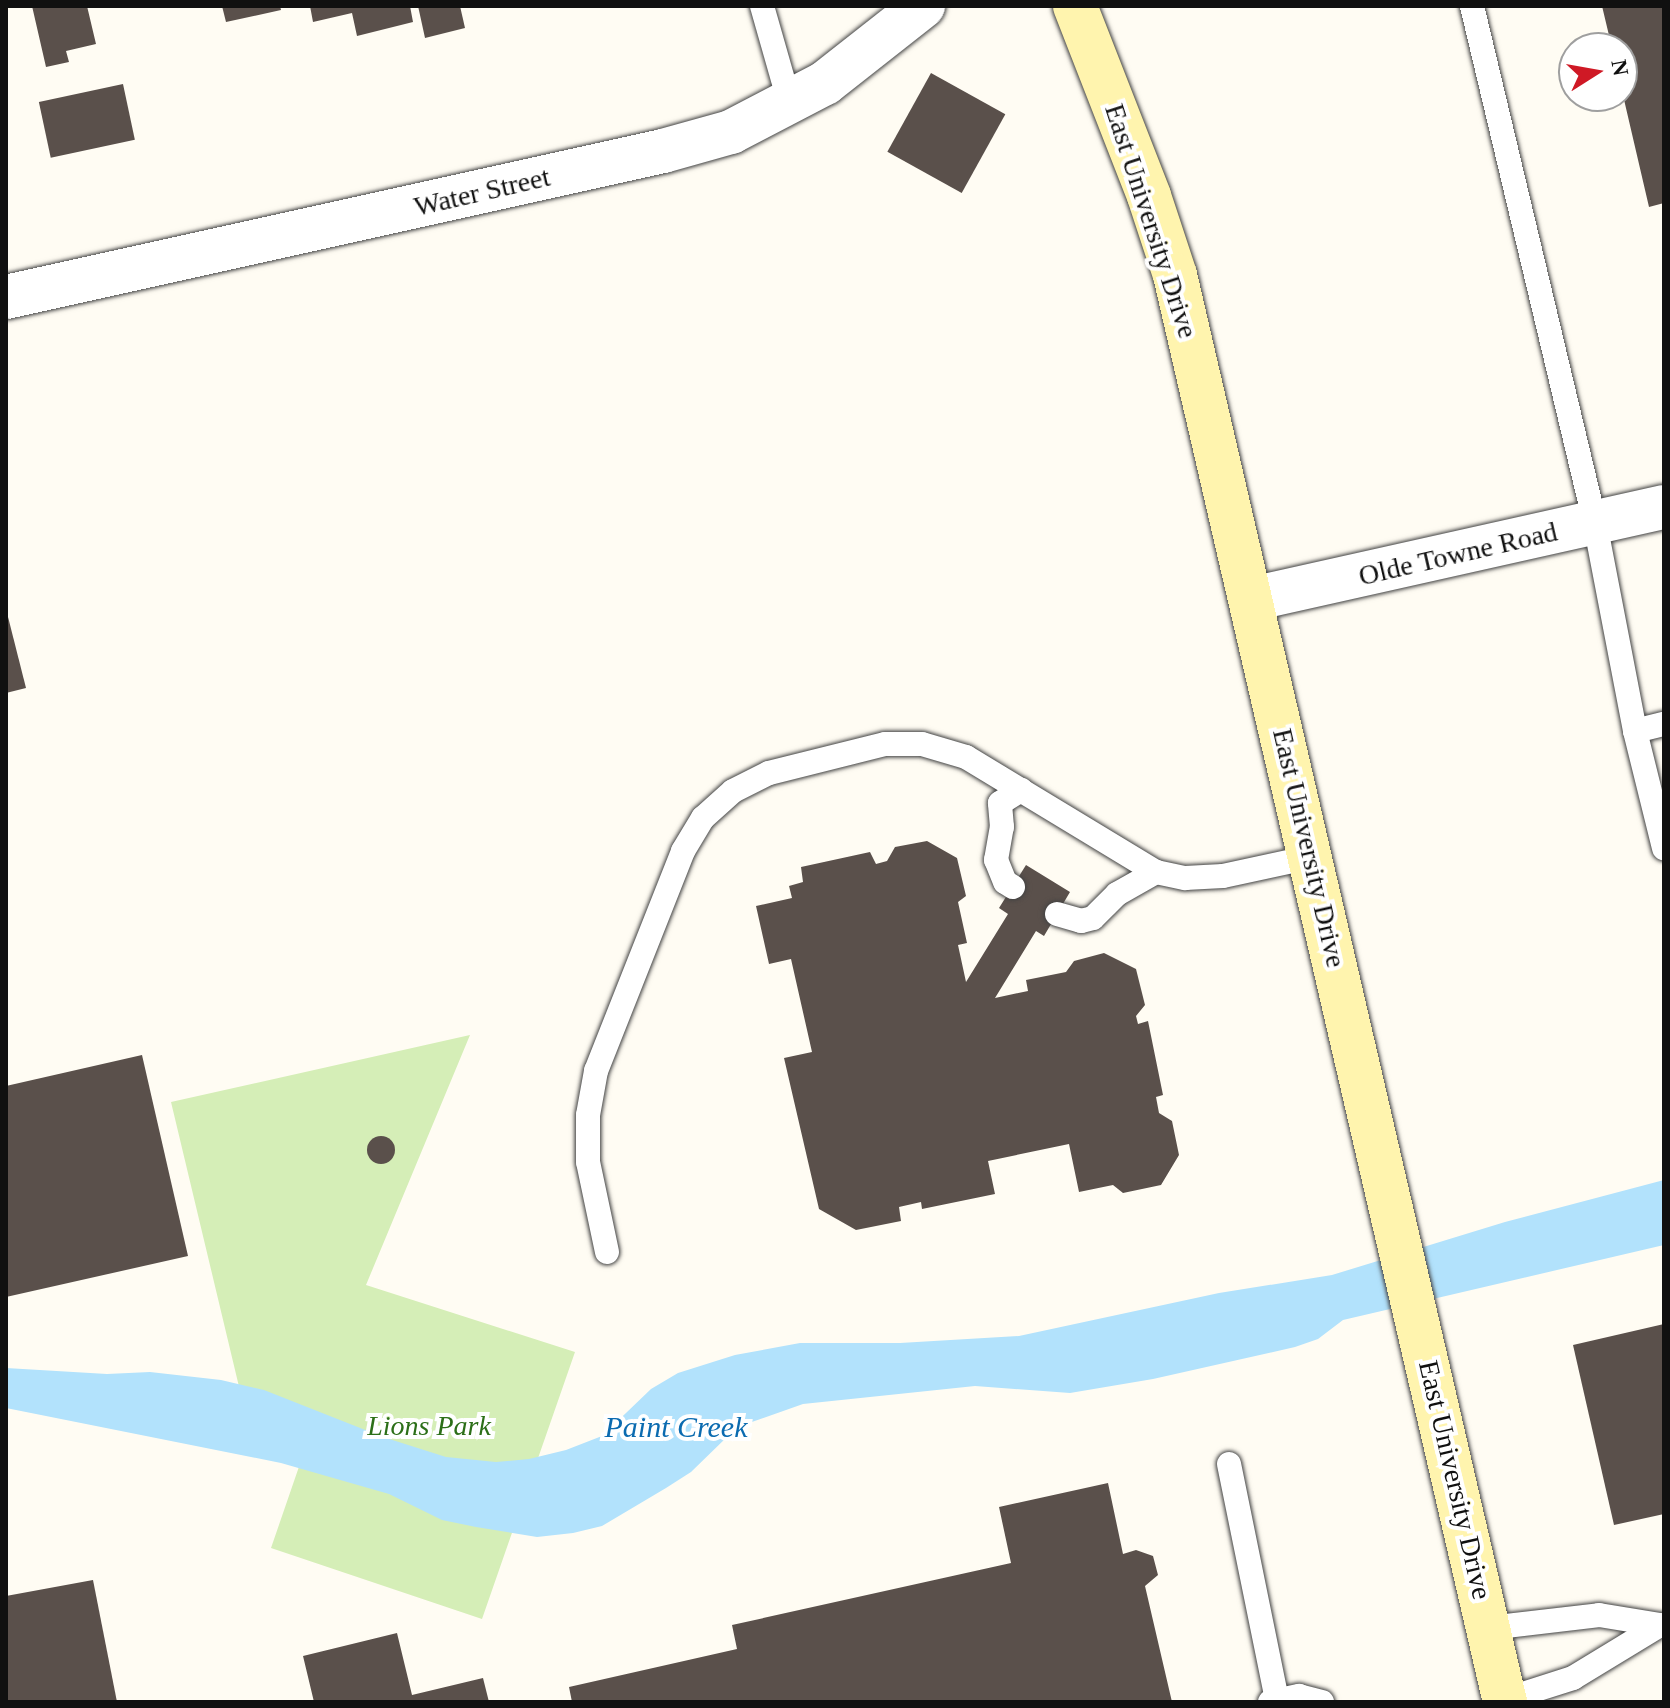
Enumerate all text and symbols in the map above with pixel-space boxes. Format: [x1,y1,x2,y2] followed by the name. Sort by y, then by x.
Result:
[1558,32,1638,112] north arrow
[1606,58,1634,78] text: N
[1097,100,1205,342] street label: East University Drive
[411,160,553,224] street label: Water Street
[1355,515,1561,593] street label: Olde Towne Road
[1265,725,1353,971] street label: East University Drive
[1411,1357,1499,1603] street label: East University Drive
[367,1409,491,1443] park label: Lions Park
[604,1409,748,1445] water label: Paint Creek

